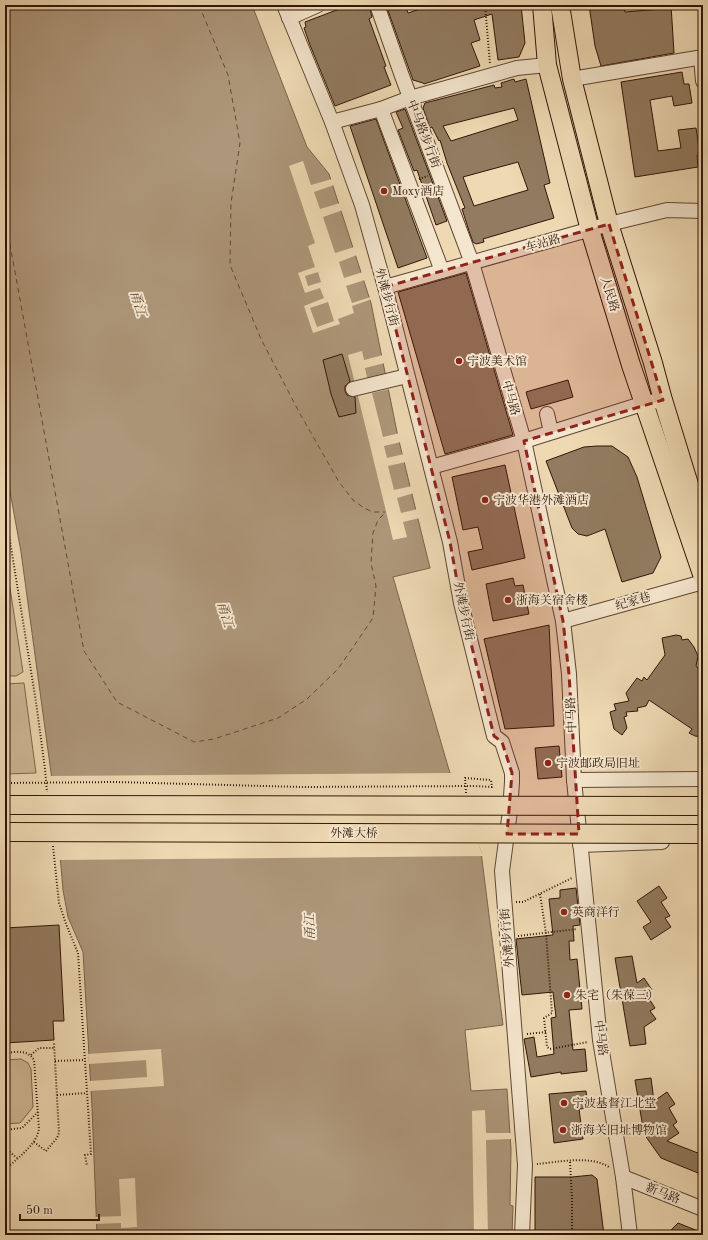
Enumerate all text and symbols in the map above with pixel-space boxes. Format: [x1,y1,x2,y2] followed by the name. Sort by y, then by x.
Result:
[405,98,444,171] street label: 中马路步行街
[392,184,444,198] place label: Moxy酒店
[379,186,389,196] marker: Moxy酒店
[524,231,562,255] street label: 车站路
[372,266,402,329] street label: 外滩步行街
[598,275,622,313] street label: 人民路
[128,289,149,320] water label: 甬江
[467,354,527,368] place label: 宁波美术馆
[454,356,464,366] marker: 宁波美术馆
[499,379,523,417] street label: 中马路
[493,493,589,507] place label: 宁波华港外滩酒店
[480,495,490,505] marker: 宁波华港外滩酒店
[451,580,477,643] street label: 外滩步行街
[614,589,652,613] street label: 纪家巷
[516,593,588,607] place label: 浙海关宿舍楼
[503,595,513,605] marker: 浙海关宿舍楼
[215,600,236,631] water label: 甬江
[563,697,579,733] street label: 中马路
[556,756,640,770] place label: 宁波邮政局旧址
[543,758,553,768] marker: 宁波邮政局旧址
[330,826,378,840] street label: 外滩大桥
[572,905,620,919] place label: 英商洋行
[497,907,517,969] street label: 外滩步行街
[559,907,569,917] marker: 英商洋行
[303,912,317,940] water label: 甬江
[575,988,659,1002] place label: 朱宅（朱葆三）
[562,990,572,1000] marker: 朱宅（朱葆三）
[592,1019,610,1057] street label: 中马路
[572,1096,656,1110] place label: 宁波基督江北堂
[559,1098,569,1108] marker: 宁波基督江北堂
[571,1123,667,1137] place label: 浙海关旧址博物馆
[558,1125,568,1135] marker: 浙海关旧址博物馆
[644,1180,682,1206] street label: 新马路
[20,1196,99,1222] scale bar
[26,1204,53,1217] text: 50 m

